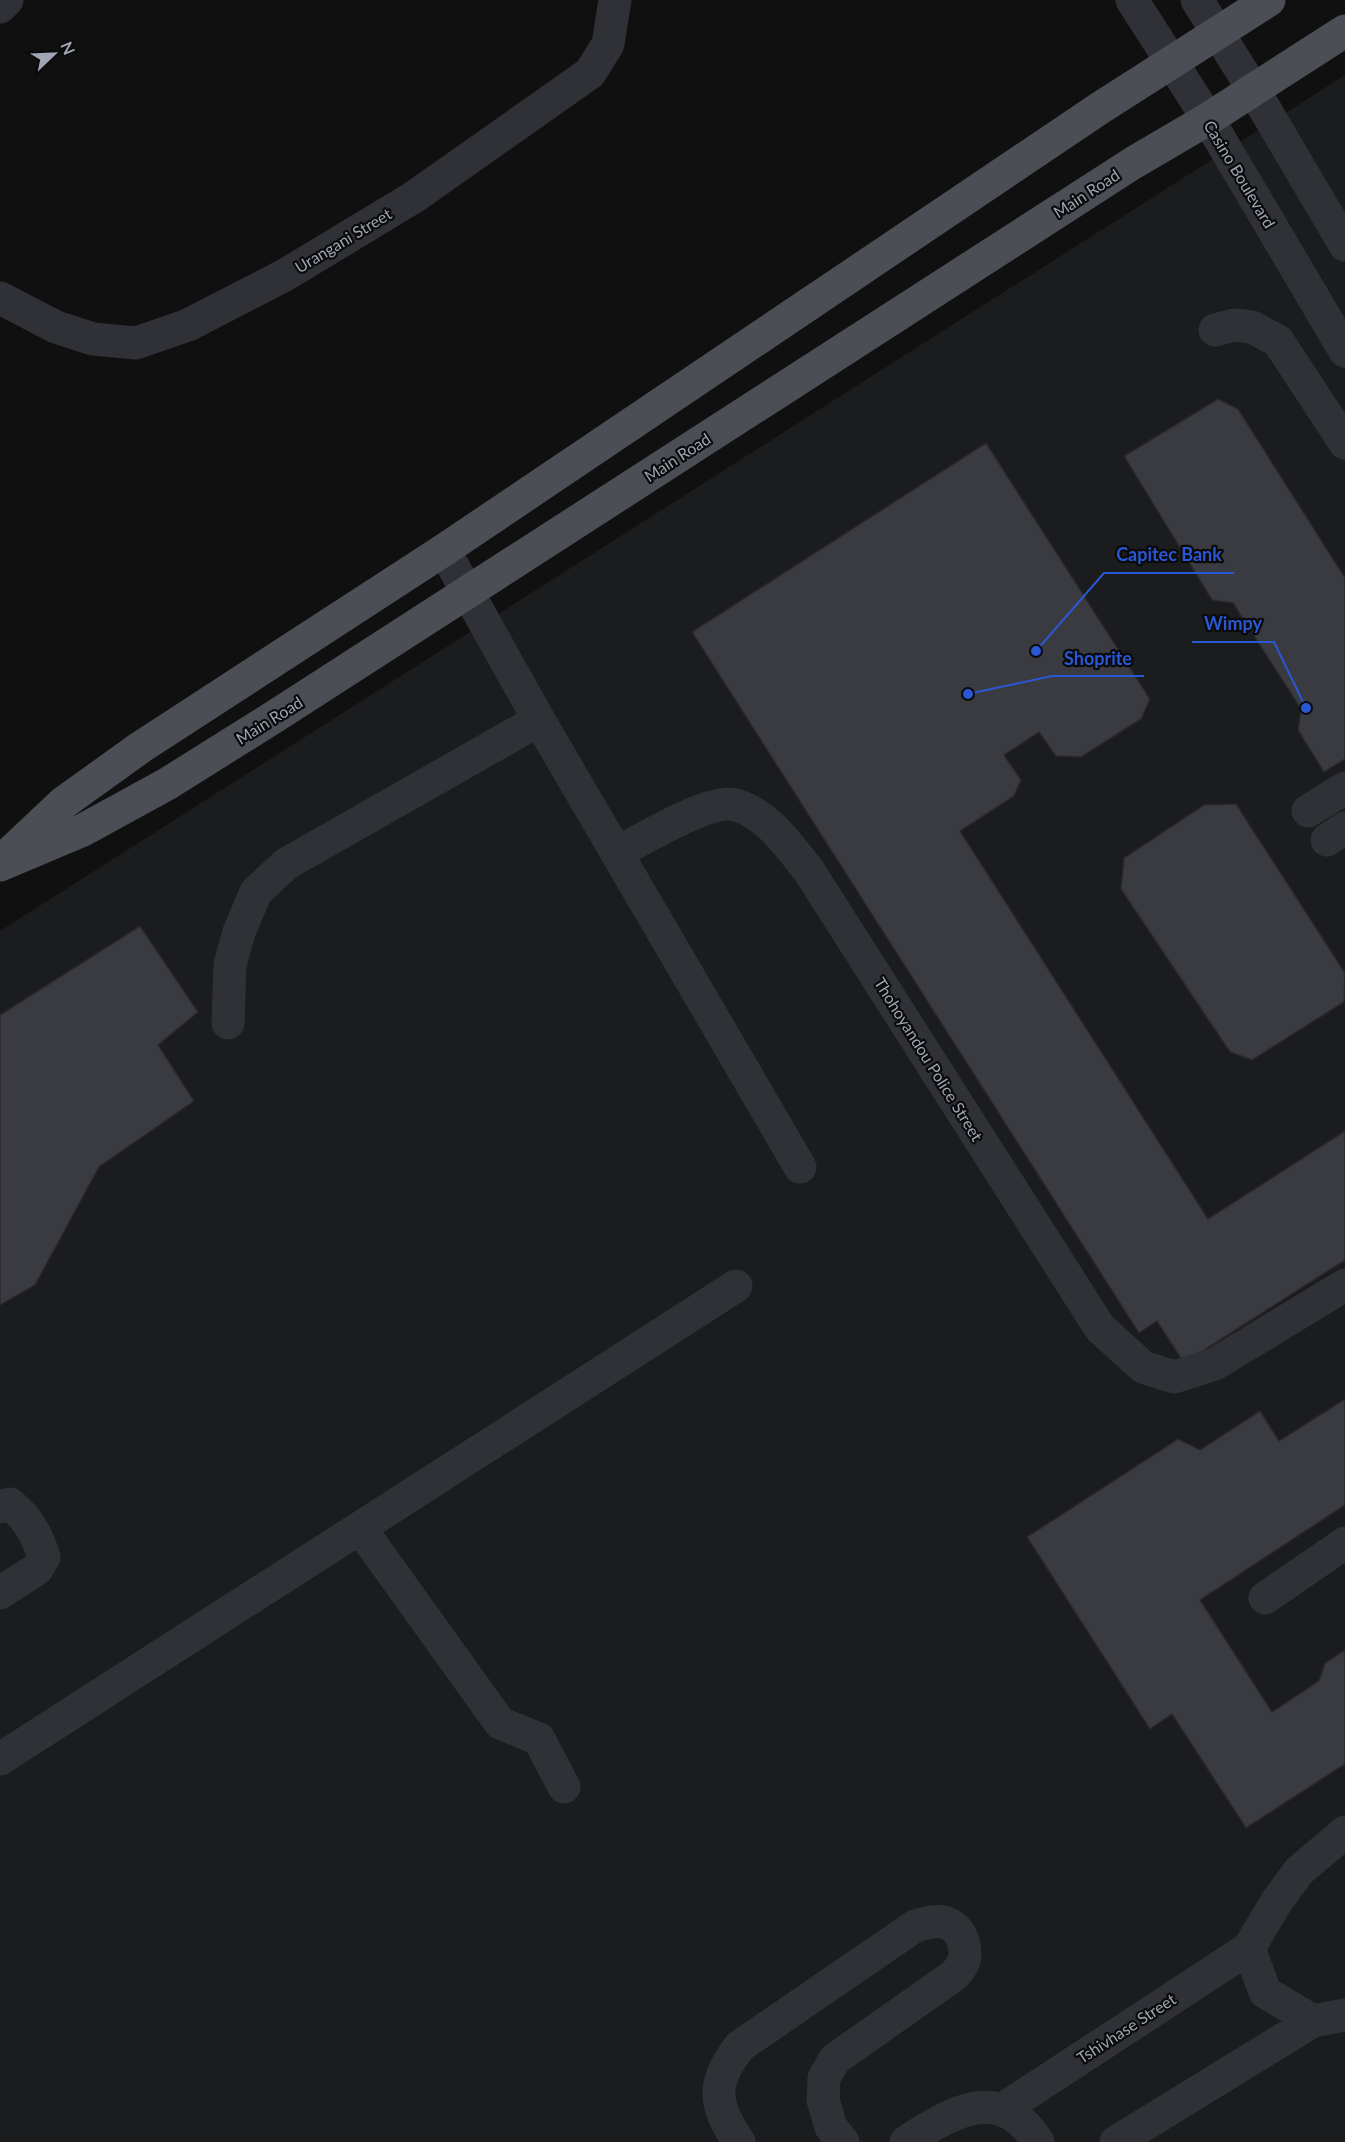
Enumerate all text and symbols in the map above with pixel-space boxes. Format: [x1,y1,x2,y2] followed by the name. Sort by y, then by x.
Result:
[24,24,84,84] north arrow
[57,39,79,57] text: N
[1200,117,1280,231] street label: Casino Boulevard
[1049,165,1123,221] street label: Main Road
[291,204,395,276] street label: Urangani Street
[640,429,714,485] street label: Main Road
[1104,537,1234,573] callout: Capitec Bank
[1116,543,1222,565] text: Capitec Bank
[1192,606,1274,642] callout: Wimpy
[1204,612,1262,634] text: Wimpy
[1052,640,1144,676] callout: Shoprite
[1064,647,1132,669] text: Shoprite
[232,692,306,748] street label: Main Road
[871,974,987,1144] street label: Thohoyandou Police Street
[1073,1989,1179,2067] street label: Tshivhase Street

